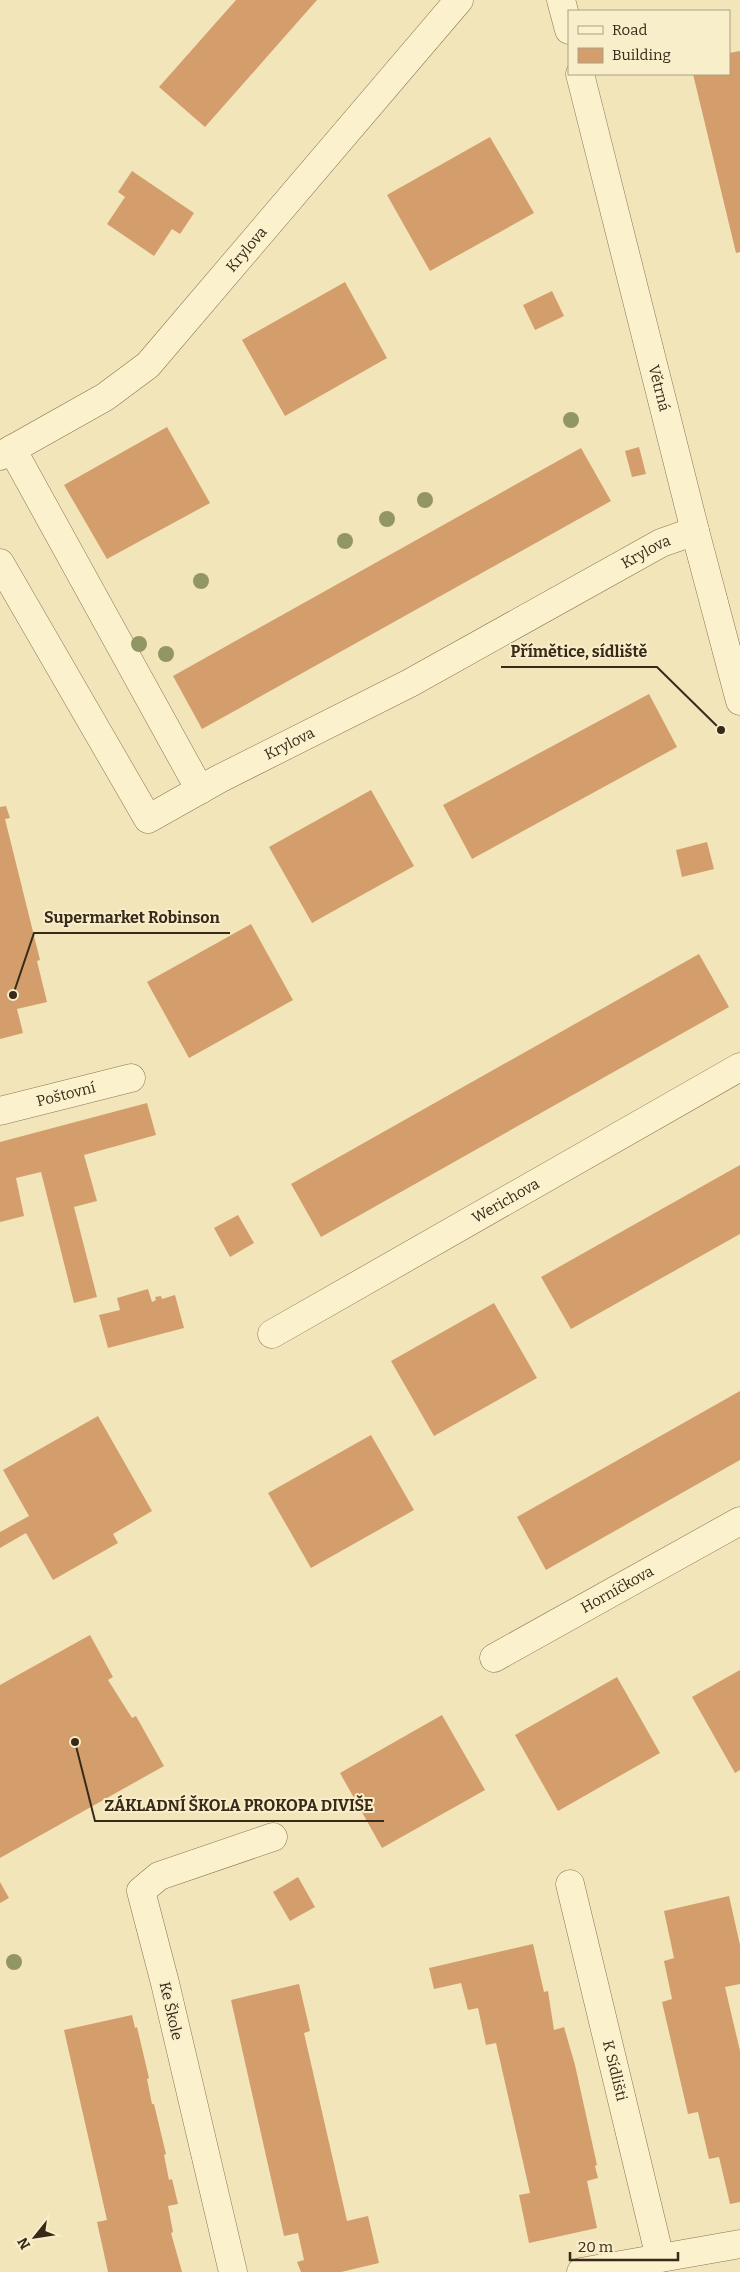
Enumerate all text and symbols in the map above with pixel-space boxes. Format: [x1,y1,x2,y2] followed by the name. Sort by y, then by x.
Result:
[568,10,730,75] legend
[612,21,647,39] text: Road
[612,46,671,64] text: Building
[222,223,271,276] street label: Krylova
[645,363,674,413] street label: Větrná
[618,531,673,572] street label: Krylova
[501,636,657,667] callout: Přímětice, sídliště
[511,642,648,661] text: Přímětice, sídliště
[261,724,317,764] street label: Krylova
[34,902,230,933] callout: Supermarket Robinson
[44,908,221,927] text: Supermarket Robinson
[35,1078,98,1110] street label: Poštovní
[469,1174,542,1227] street label: Werichova
[578,1562,657,1617] street label: Horníčkova
[95,1790,384,1821] callout: ZÁKLADNÍ ŠKOLA PROKOPA DIVIŠE
[104,1794,374,1815] text: ZÁKLADNÍ ŠKOLA PROKOPA DIVIŠE
[156,1980,186,2042] street label: Ke Škole
[599,2039,631,2103] street label: K Sídlišti
[10,2212,60,2262] north arrow
[570,2230,678,2262] scale bar
[14,2234,34,2252] text: N
[578,2238,614,2256] text: 20 m

